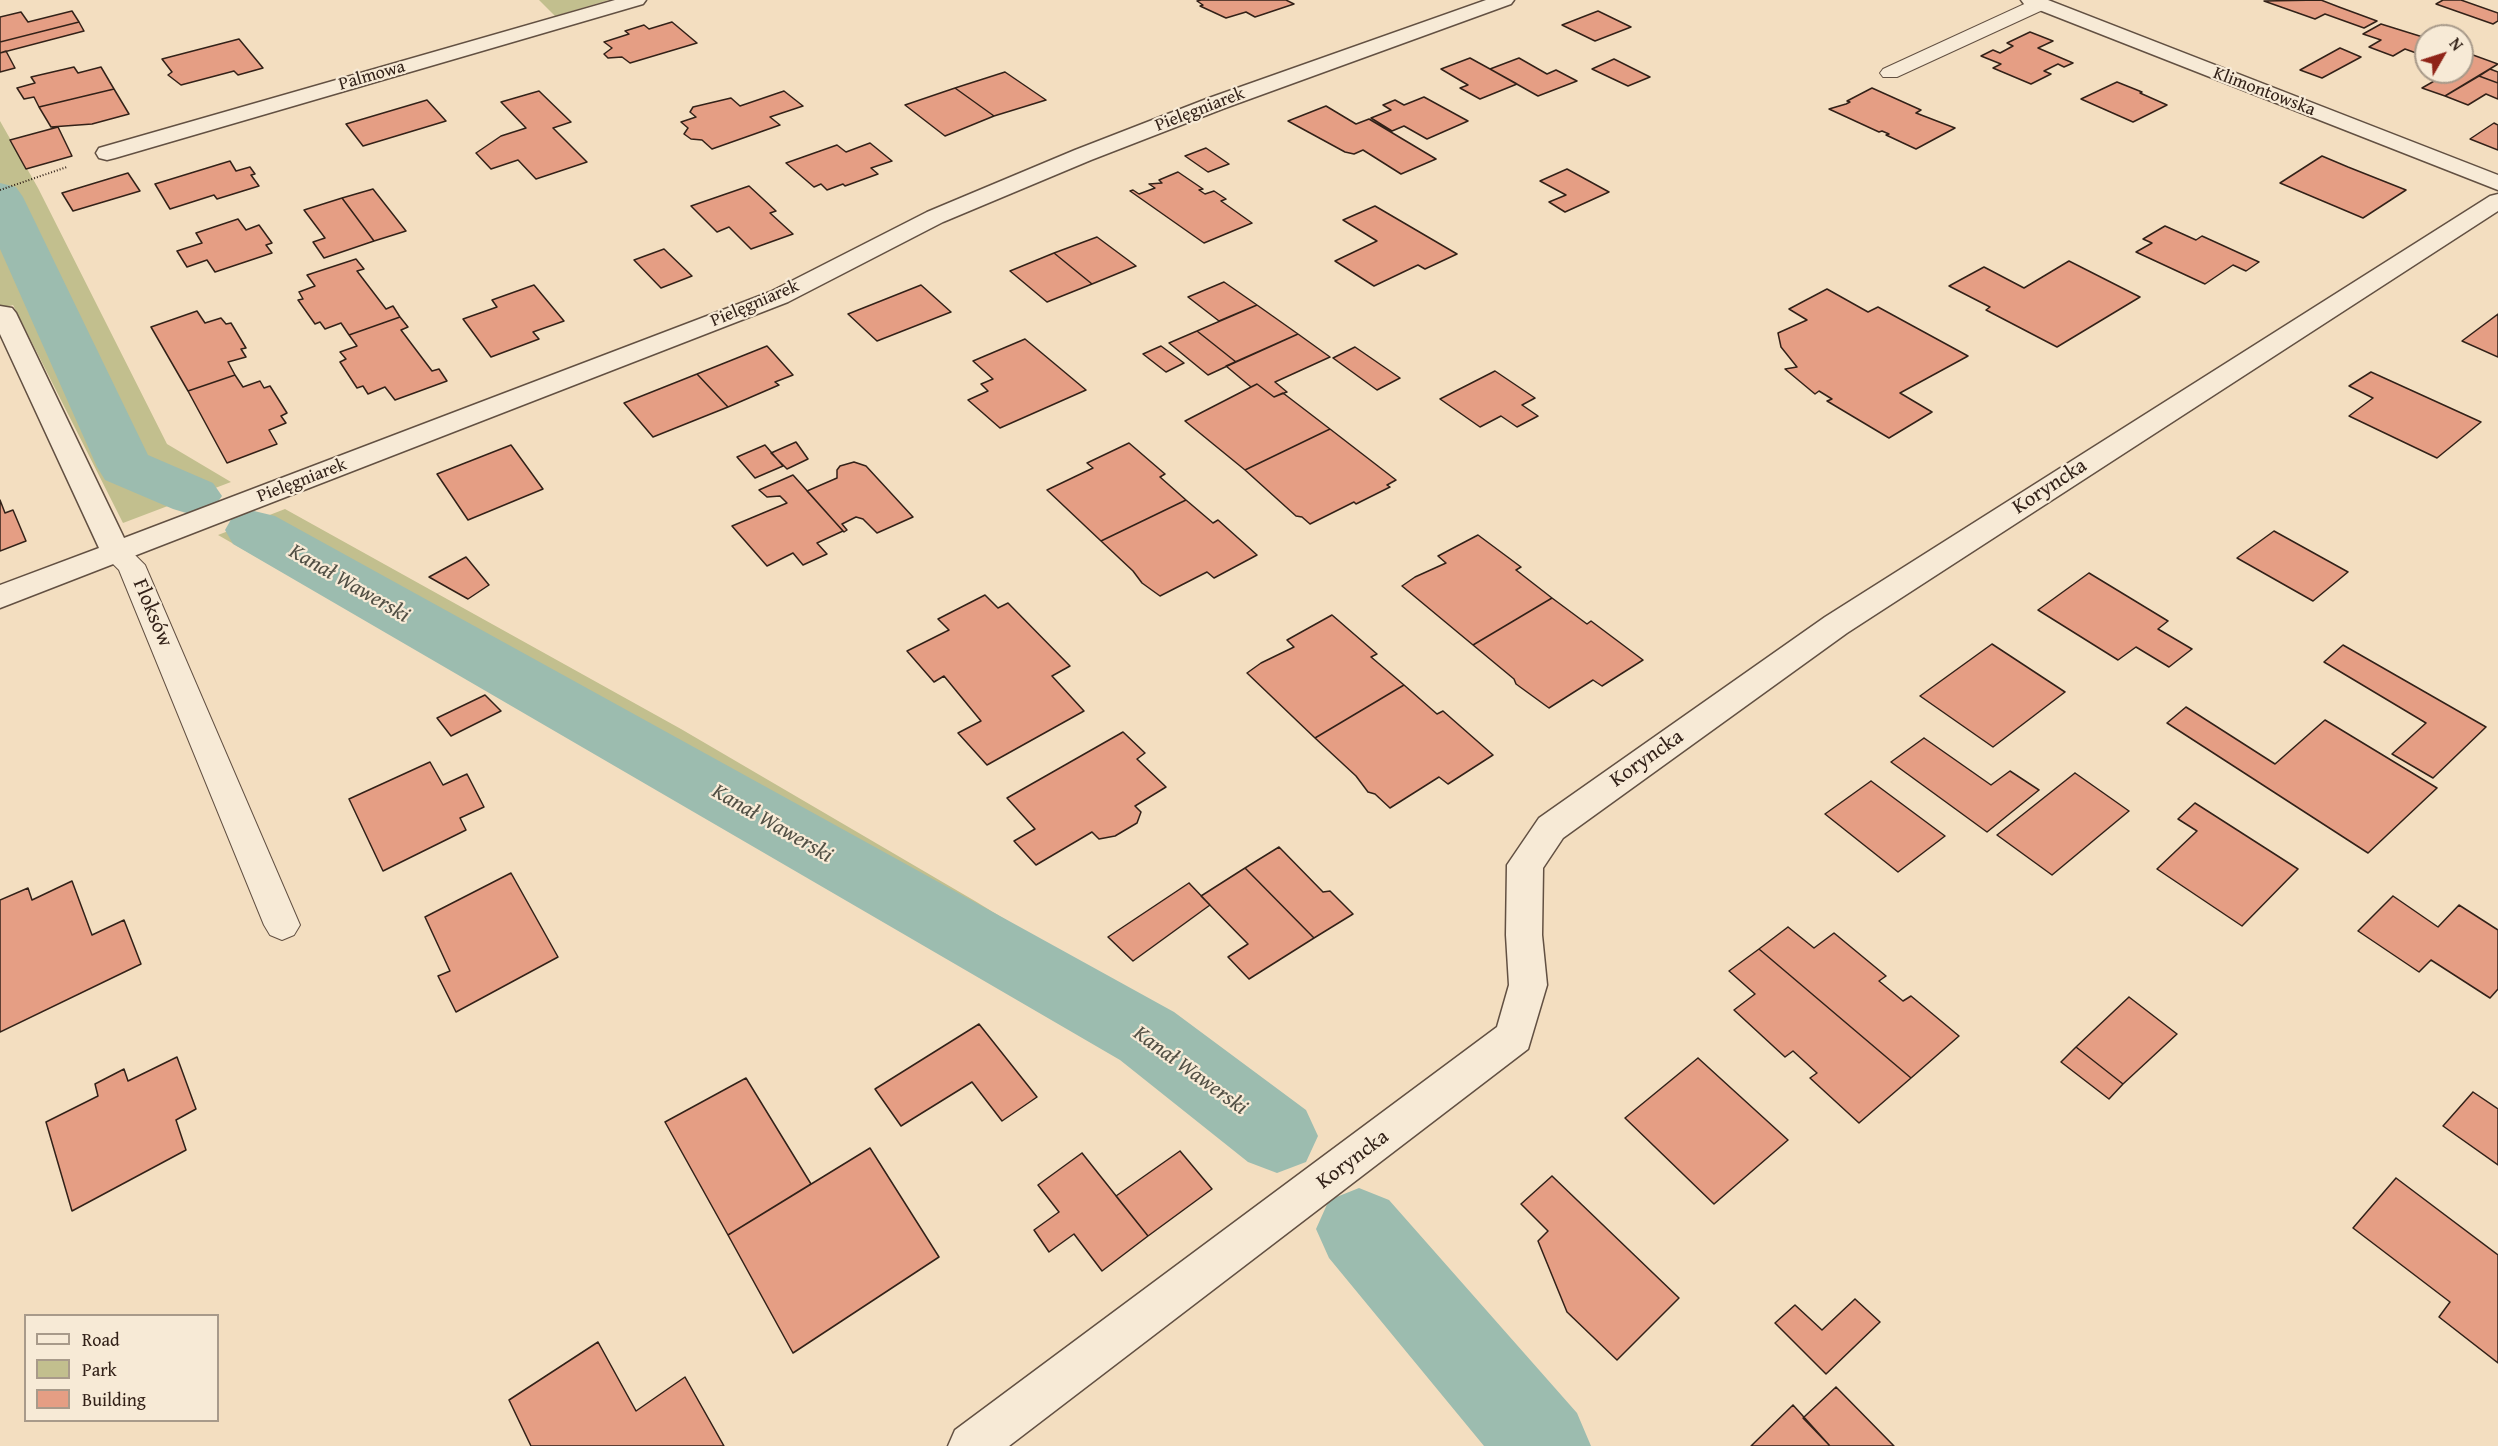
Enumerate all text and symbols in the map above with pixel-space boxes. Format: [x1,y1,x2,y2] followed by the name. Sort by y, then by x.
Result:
[2414,24,2474,84] north arrow
[2444,32,2469,56] text: N
[336,56,408,96] street label: Palmowa
[2210,63,2318,121] street label: Klimontowska
[1152,83,1248,137] street label: Pielęgniarek
[708,276,802,332] street label: Pielęgniarek
[254,454,350,508] street label: Pielęgniarek
[2008,454,2092,520] street label: Koryncka
[284,539,414,629] water label: Kanał Wawerski
[126,575,178,651] street label: Floksów
[1606,725,1688,793] street label: Koryncka
[707,779,837,869] water label: Kanał Wawerski
[1128,1021,1252,1121] water label: Kanał Wawerski
[1312,1125,1394,1195] street label: Koryncka
[24,1314,219,1422] legend
[82,1326,120,1353] text: Road
[82,1356,117,1383] text: Park
[82,1386,146,1413] text: Building

